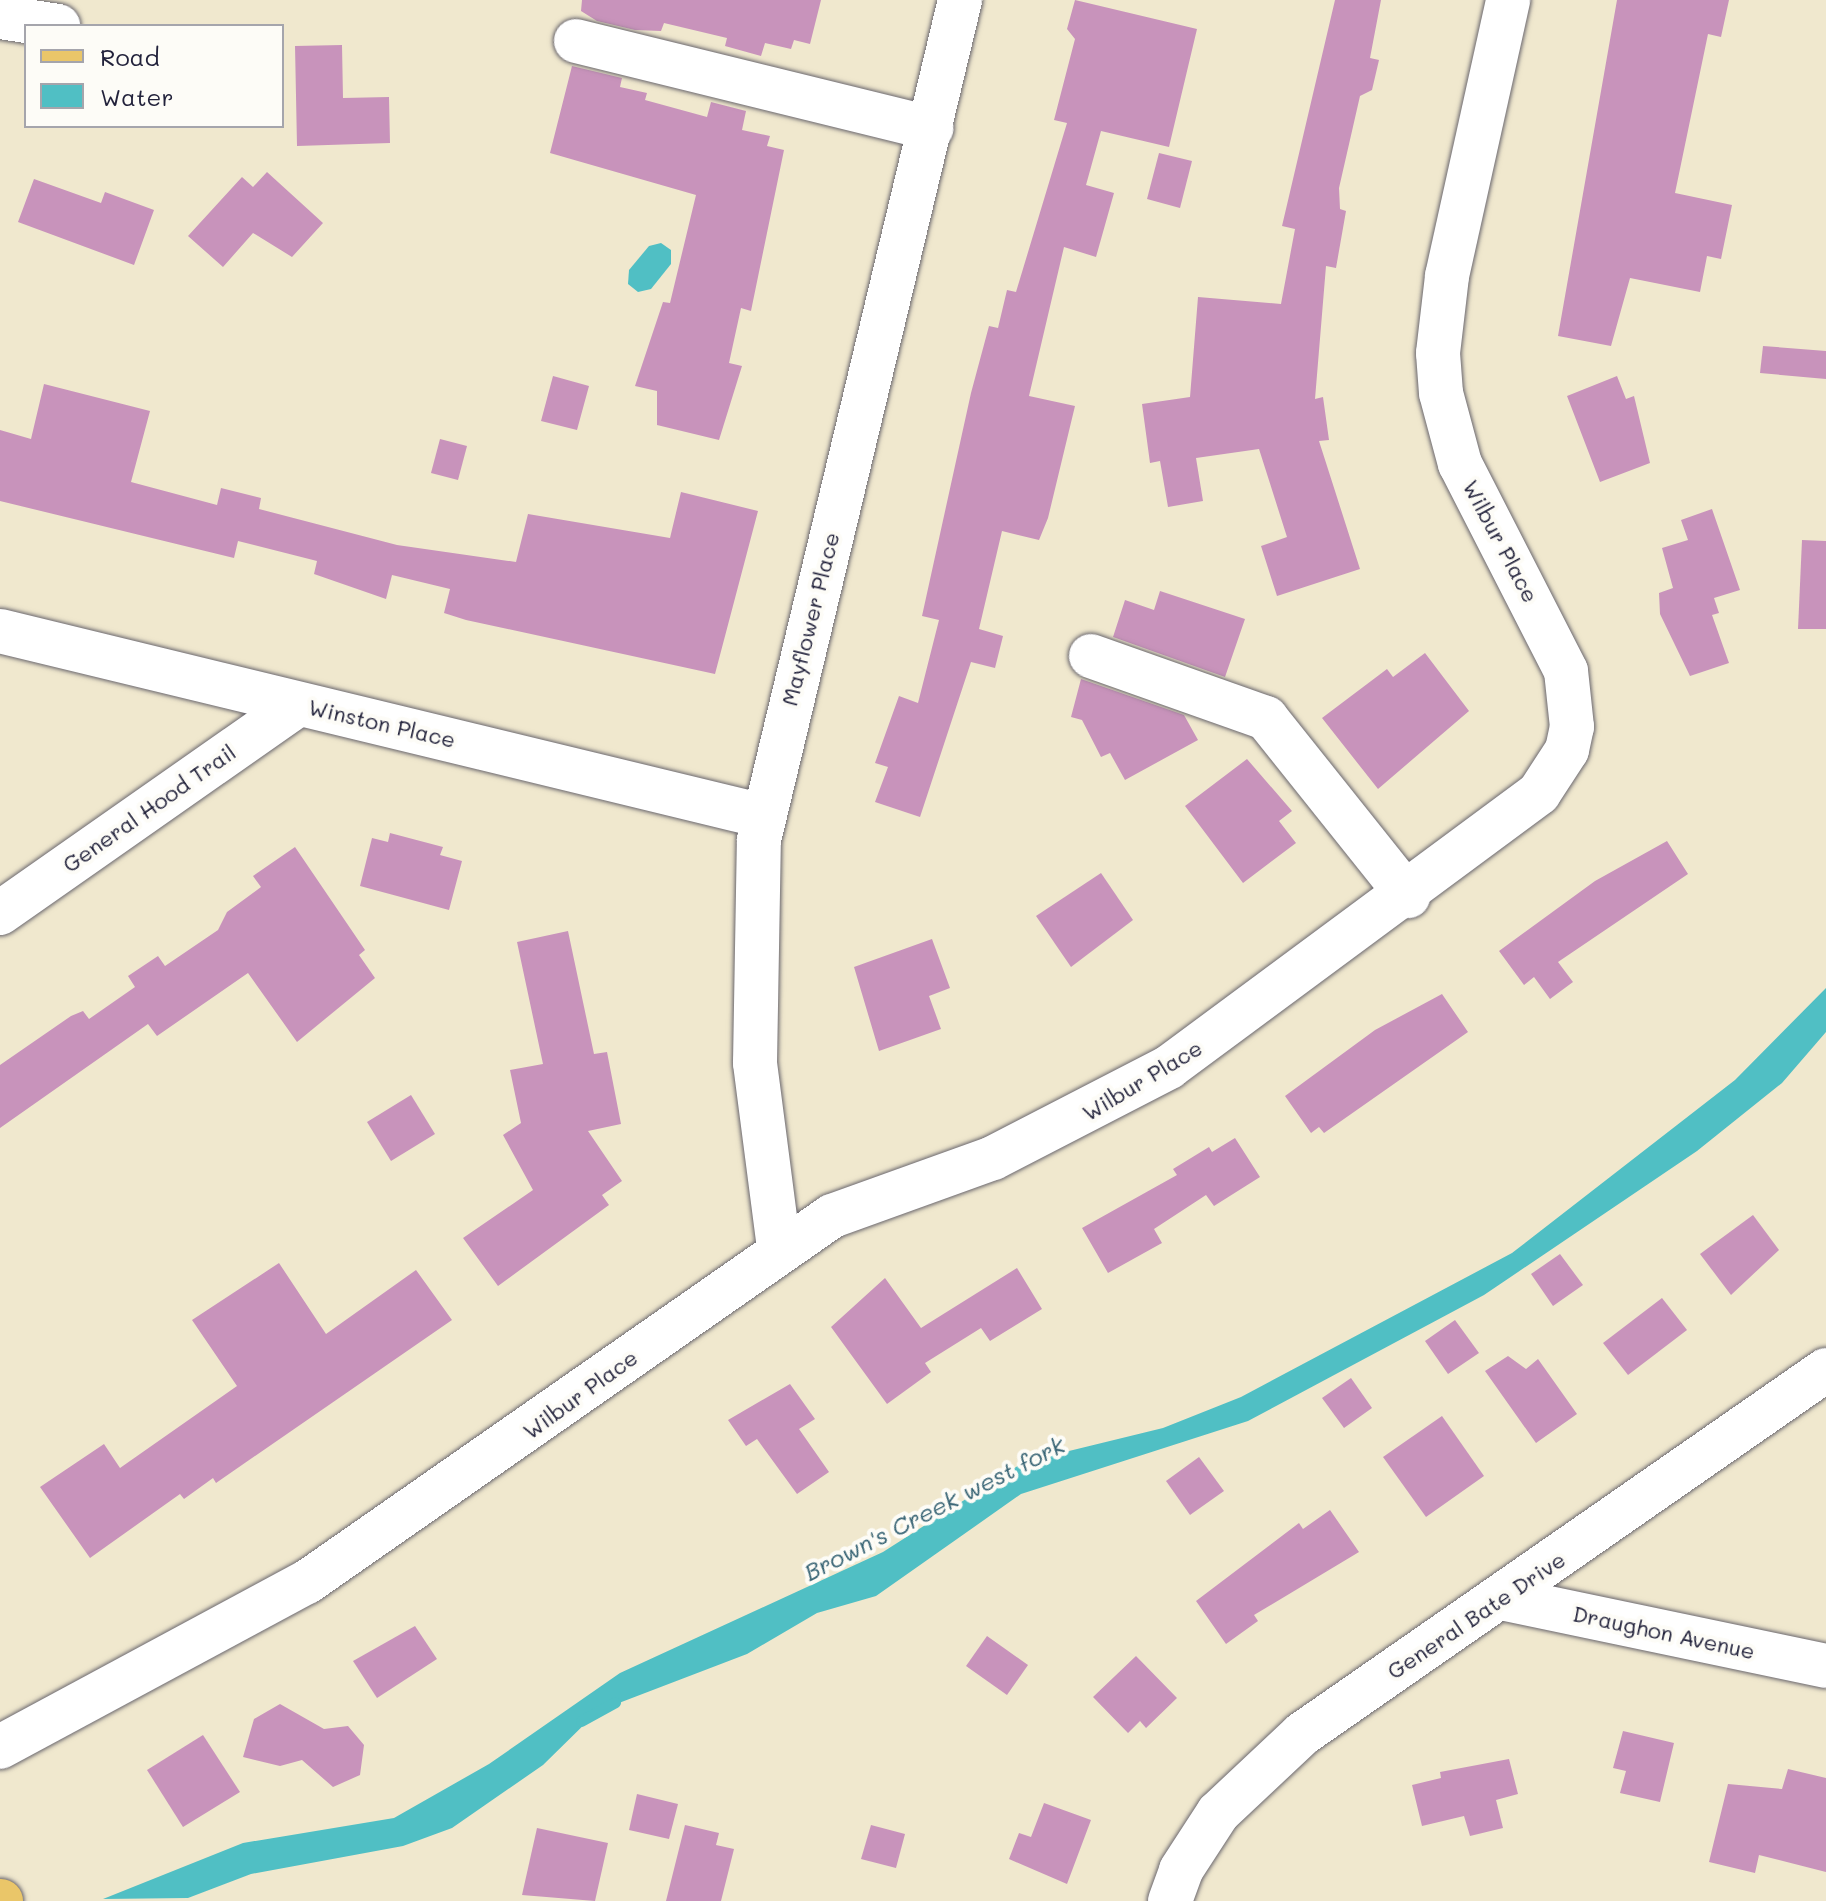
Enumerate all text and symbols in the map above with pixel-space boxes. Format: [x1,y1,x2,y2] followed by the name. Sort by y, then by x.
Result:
[24,24,284,128] legend
[100,41,160,72] text: Road
[100,81,174,112] text: Water
[1458,475,1544,607] street label: Wilbur Place
[776,530,844,708] street label: Mayflower Place
[306,693,458,753] street label: Winston Place
[57,738,241,878] street label: General Hood Trail
[1077,1034,1207,1126] street label: Wilbur Place
[518,1344,642,1444] street label: Wilbur Place
[799,1430,1069,1586] water label: Brown's Creek west fork
[1382,1546,1570,1684] street label: General Bate Drive
[1571,1600,1757,1664] street label: Draughon Avenue

